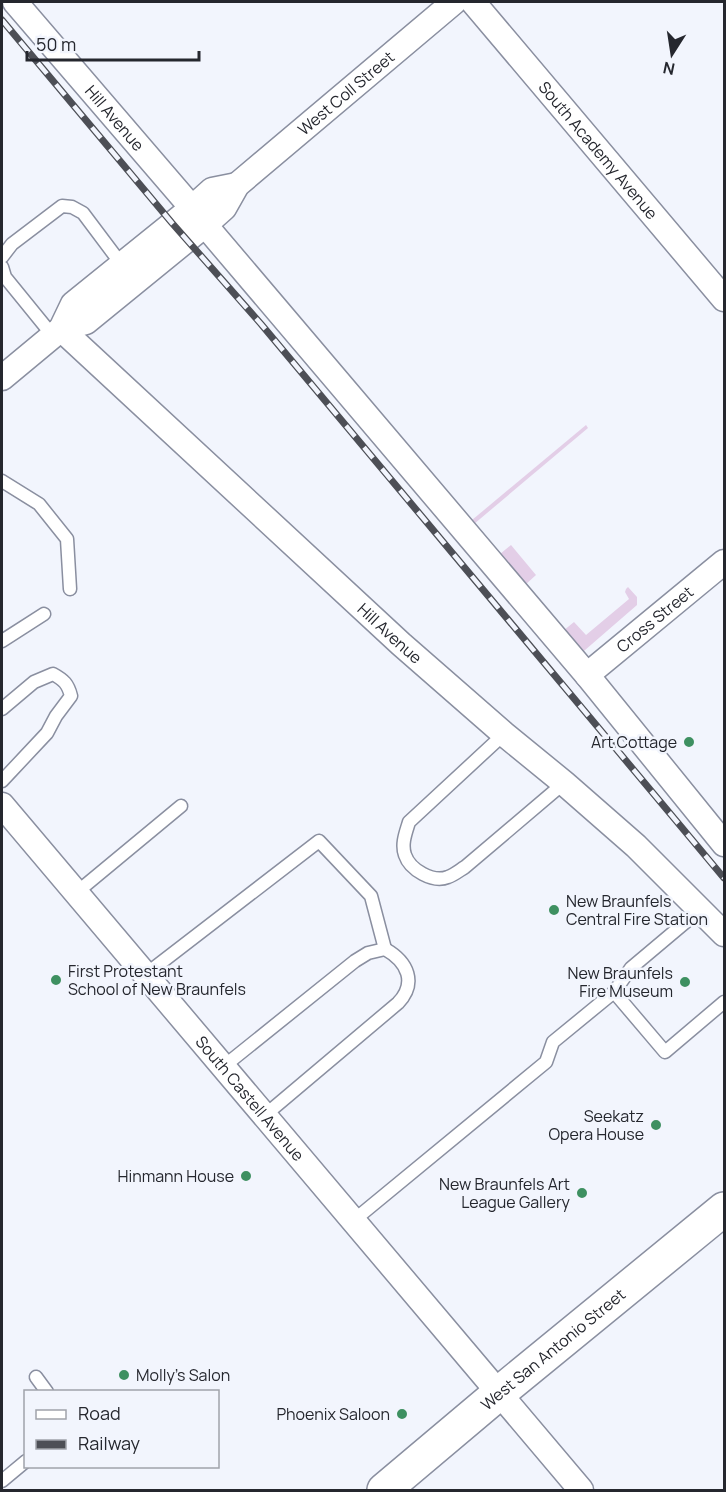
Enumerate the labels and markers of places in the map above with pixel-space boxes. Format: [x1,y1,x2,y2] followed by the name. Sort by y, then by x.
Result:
[591,731,677,753] place label: Art Cottage
[682,735,696,749] marker: Art Cottage
[566,890,708,930] place label: New Braunfels Central Fire Station
[547,903,561,917] marker: New Braunfels Central Fire Station
[68,960,246,1000] place label: First Protestant School of New Braunfels
[568,962,673,1002] place label: New Braunfels Fire Museum
[49,973,63,987] marker: First Protestant School of New Braunfels
[678,975,692,989] marker: New Braunfels Fire Museum
[548,1105,644,1145] place label: Seekatz Opera House
[649,1118,663,1132] marker: Seekatz Opera House
[117,1165,234,1187] place label: Hinmann House
[239,1169,253,1183] marker: Hinmann House
[439,1173,571,1213] place label: New Braunfels Art League Gallery
[575,1186,589,1200] marker: New Braunfels Art League Gallery
[136,1364,230,1386] place label: Molly's Salon
[117,1368,131,1382] marker: Molly's Salon
[276,1403,390,1425] place label: Phoenix Saloon
[395,1407,409,1421] marker: Phoenix Saloon

